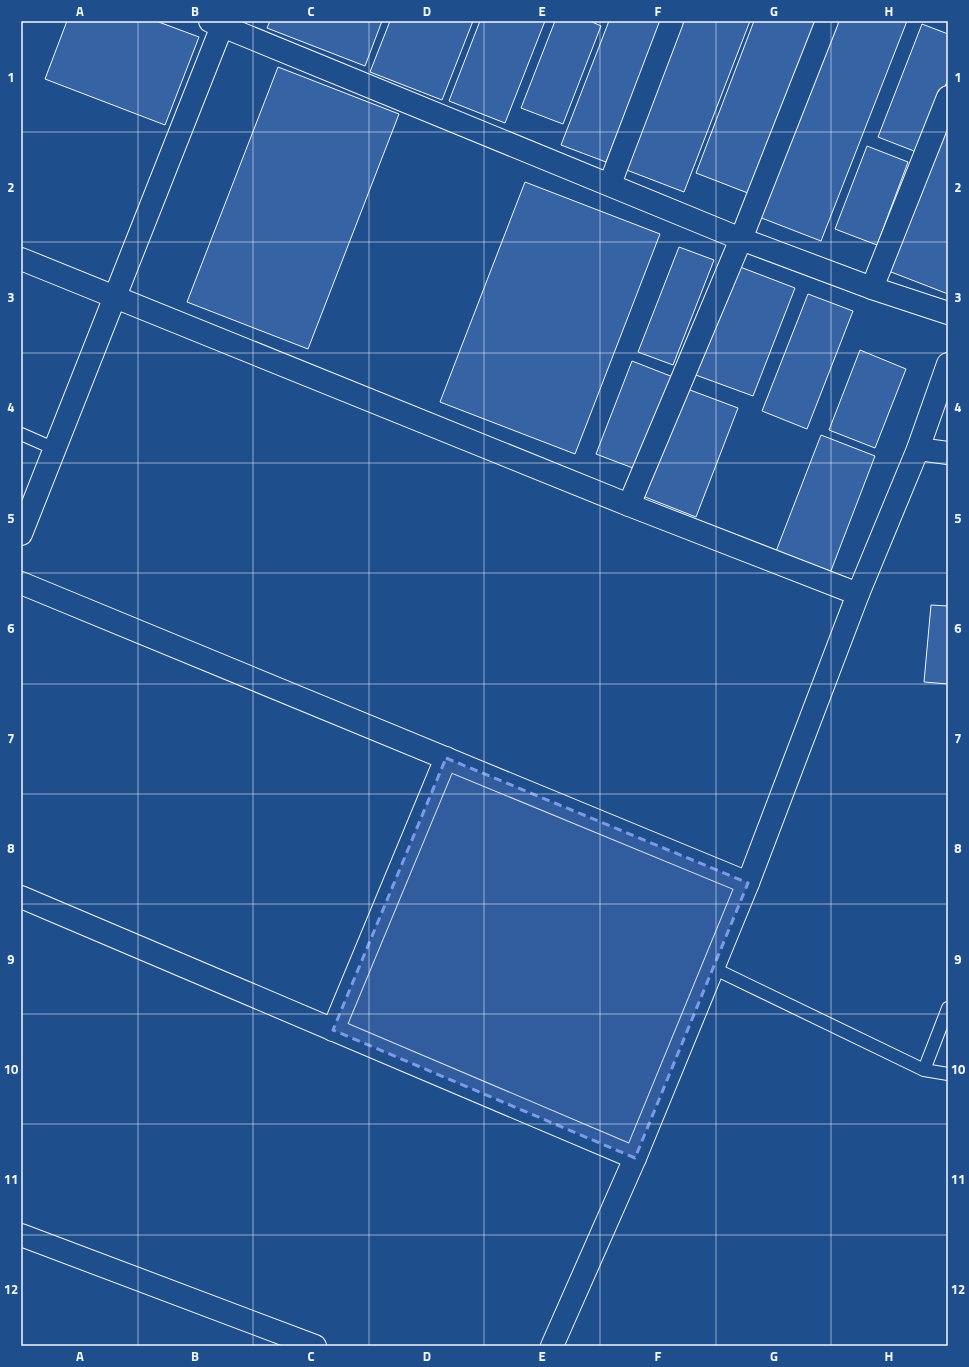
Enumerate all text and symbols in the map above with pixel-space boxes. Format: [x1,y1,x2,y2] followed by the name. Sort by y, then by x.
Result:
[76,1,84,21] text: A
[191,1,199,21] text: B
[307,1,315,21] text: C
[423,1,431,21] text: D
[538,1,546,21] text: E
[655,1,662,21] text: F
[770,1,778,21] text: G
[885,1,893,21] text: H
[7,67,15,87] text: 1
[954,67,962,87] text: 1
[7,177,15,197] text: 2
[954,177,962,197] text: 2
[7,287,15,307] text: 3
[954,287,962,307] text: 3
[7,397,15,417] text: 4
[954,397,962,417] text: 4
[7,508,15,528] text: 5
[954,508,962,528] text: 5
[7,618,15,638] text: 6
[954,618,962,638] text: 6
[7,728,15,748] text: 7
[954,728,962,748] text: 7
[7,838,15,858] text: 8
[954,838,962,858] text: 8
[7,949,15,969] text: 9
[954,949,962,969] text: 9
[4,1059,18,1079] text: 10
[951,1059,965,1079] text: 10
[4,1169,18,1189] text: 11
[951,1169,965,1189] text: 11
[4,1279,18,1299] text: 12
[951,1279,965,1299] text: 12
[76,1346,84,1366] text: A
[191,1346,199,1366] text: B
[307,1346,315,1366] text: C
[423,1346,431,1366] text: D
[538,1346,546,1366] text: E
[655,1346,662,1366] text: F
[770,1346,778,1366] text: G
[885,1346,893,1366] text: H

